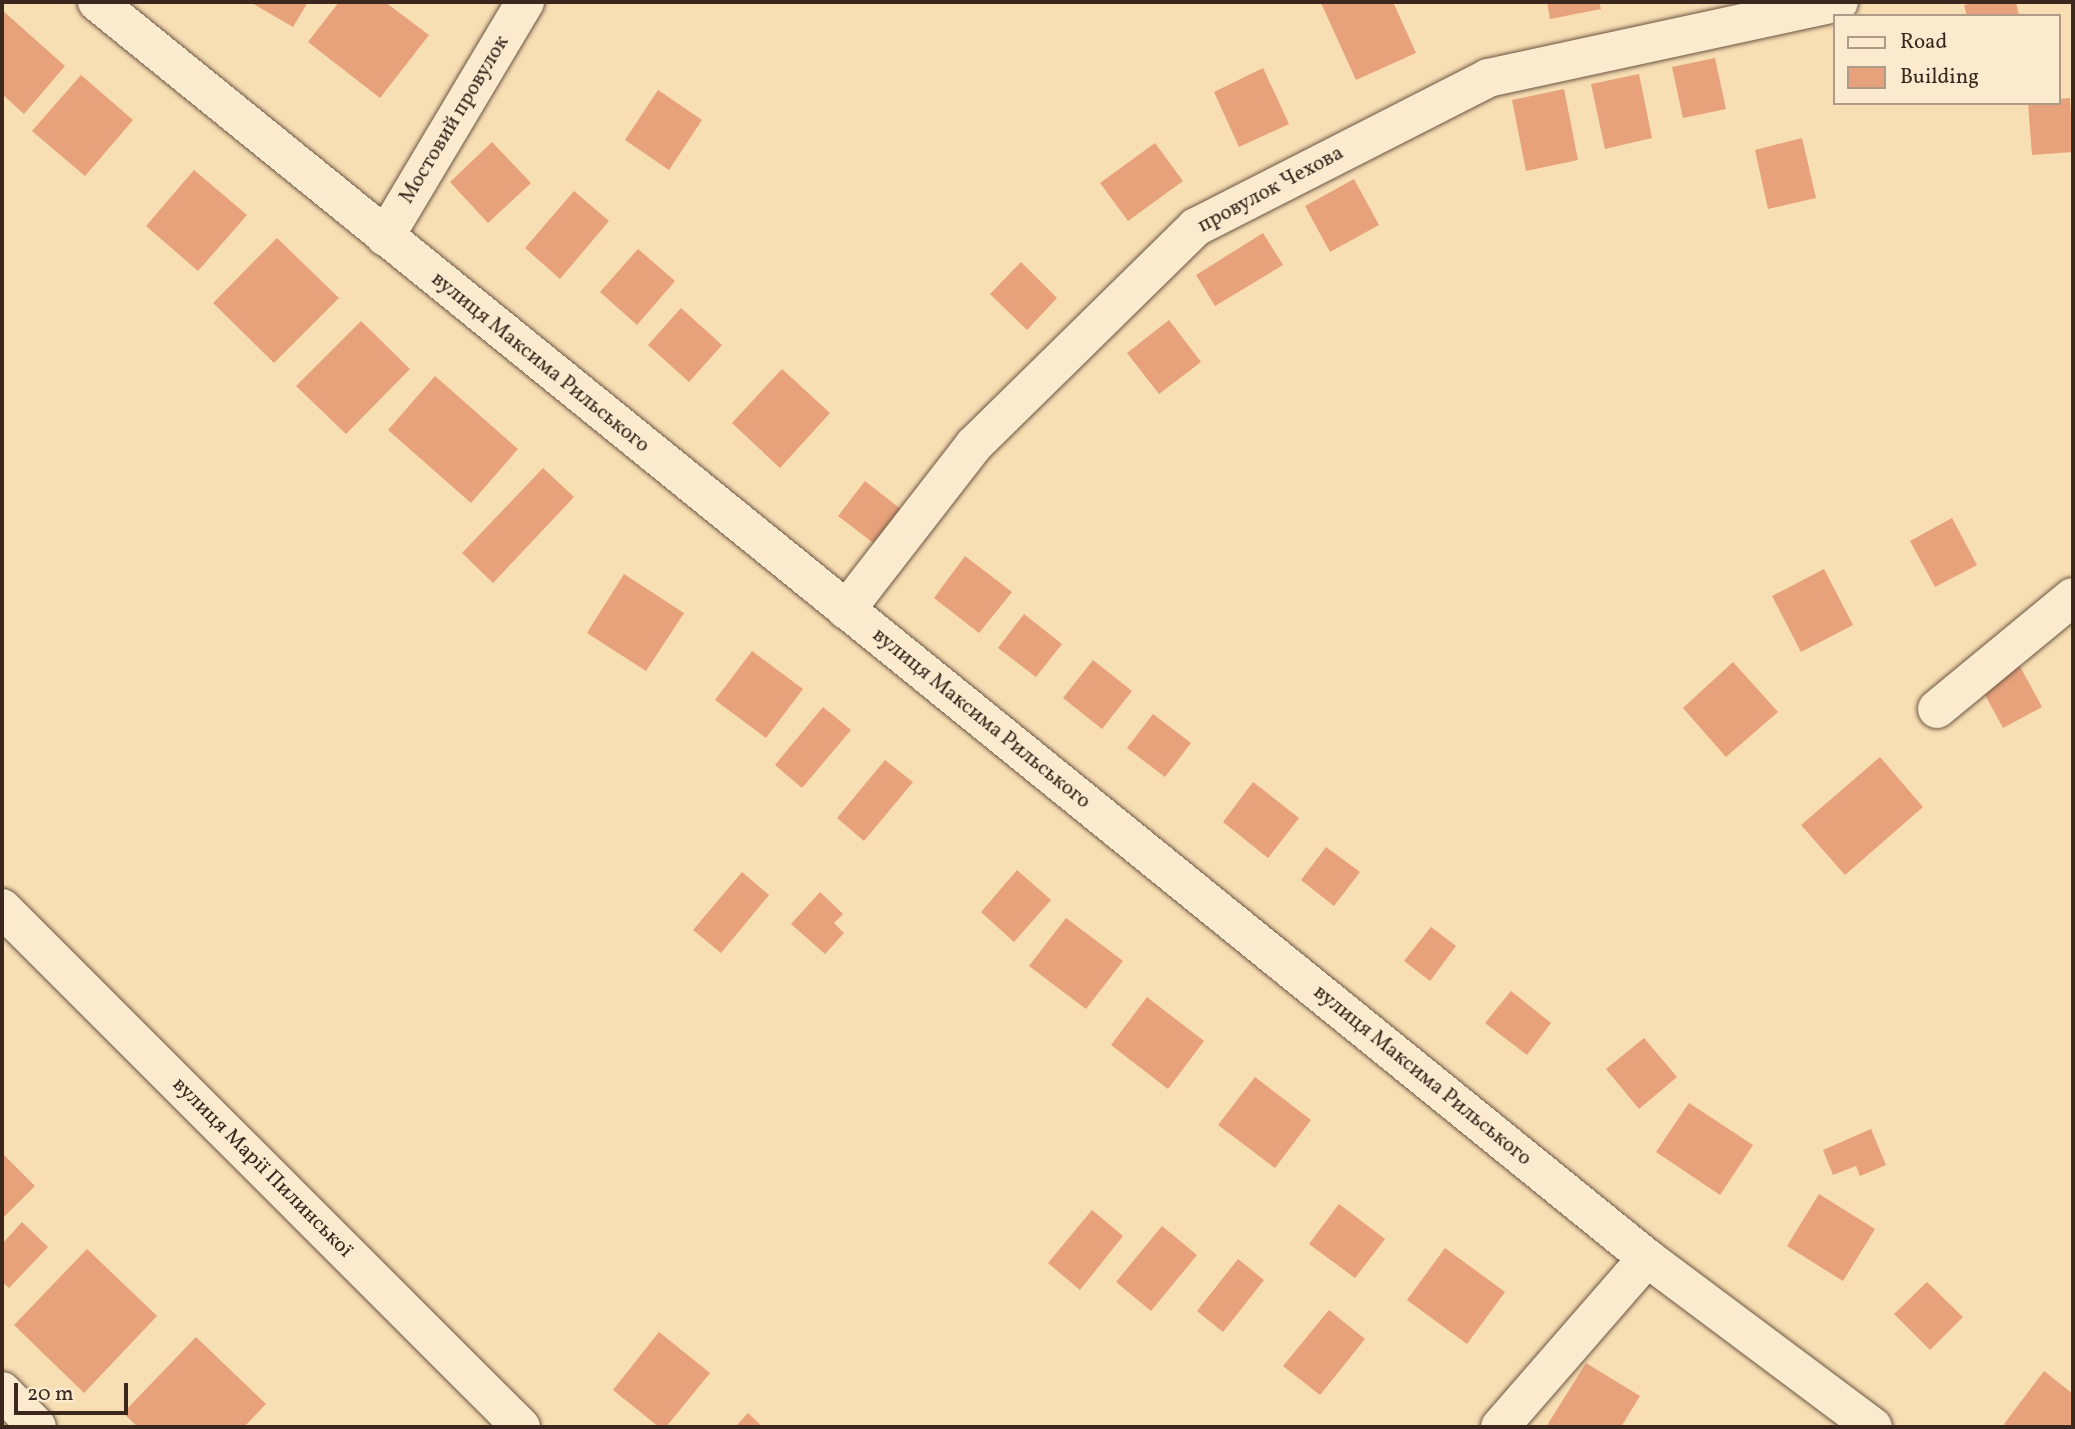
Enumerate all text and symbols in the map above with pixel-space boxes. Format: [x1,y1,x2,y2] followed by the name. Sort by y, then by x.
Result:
[1834,14,2061,105] legend
[1900,28,1947,57] text: Road
[395,31,515,209] street label: Мостовий провулок
[1900,63,1979,92] text: Building
[1194,141,1348,239] street label: провулок Чехова
[426,267,654,459] street label: вулиця Максима Рильського
[867,623,1095,815] street label: вулиця Максима Рильського
[1308,980,1536,1172] street label: вулиця Максима Рильського
[167,1073,357,1263] street label: вулиця Марії Пилинської
[18,1370,131,1414] scale bar
[27,1380,73,1409] text: 20 m

